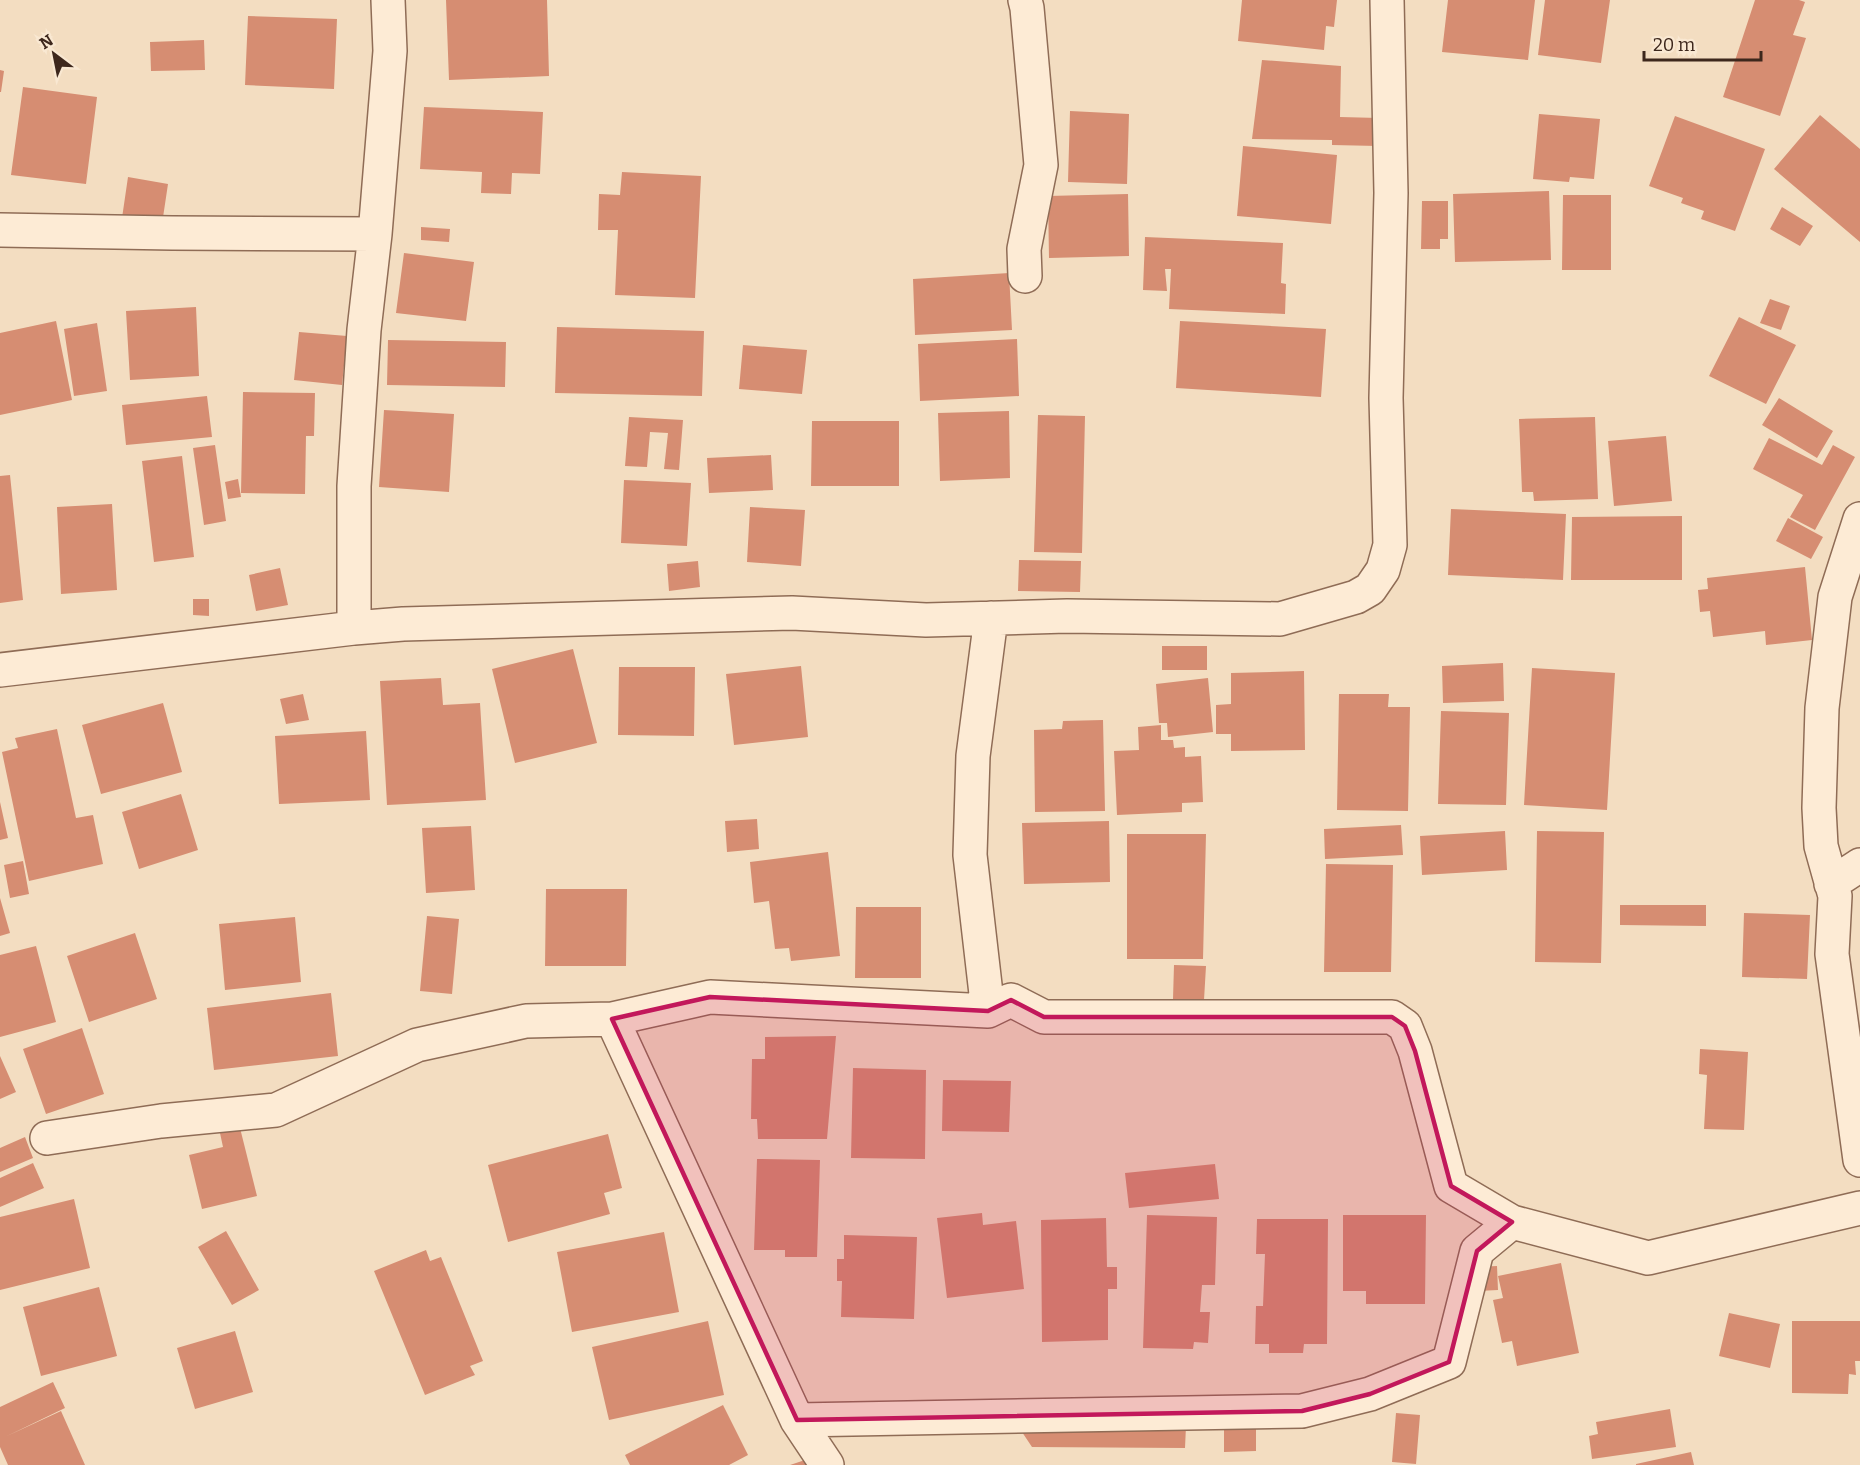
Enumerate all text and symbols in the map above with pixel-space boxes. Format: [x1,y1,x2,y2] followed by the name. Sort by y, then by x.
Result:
[24,24,84,84] north arrow
[1644,24,1761,62] scale bar
[36,30,57,53] text: N
[1653,34,1695,56] text: 20 m

